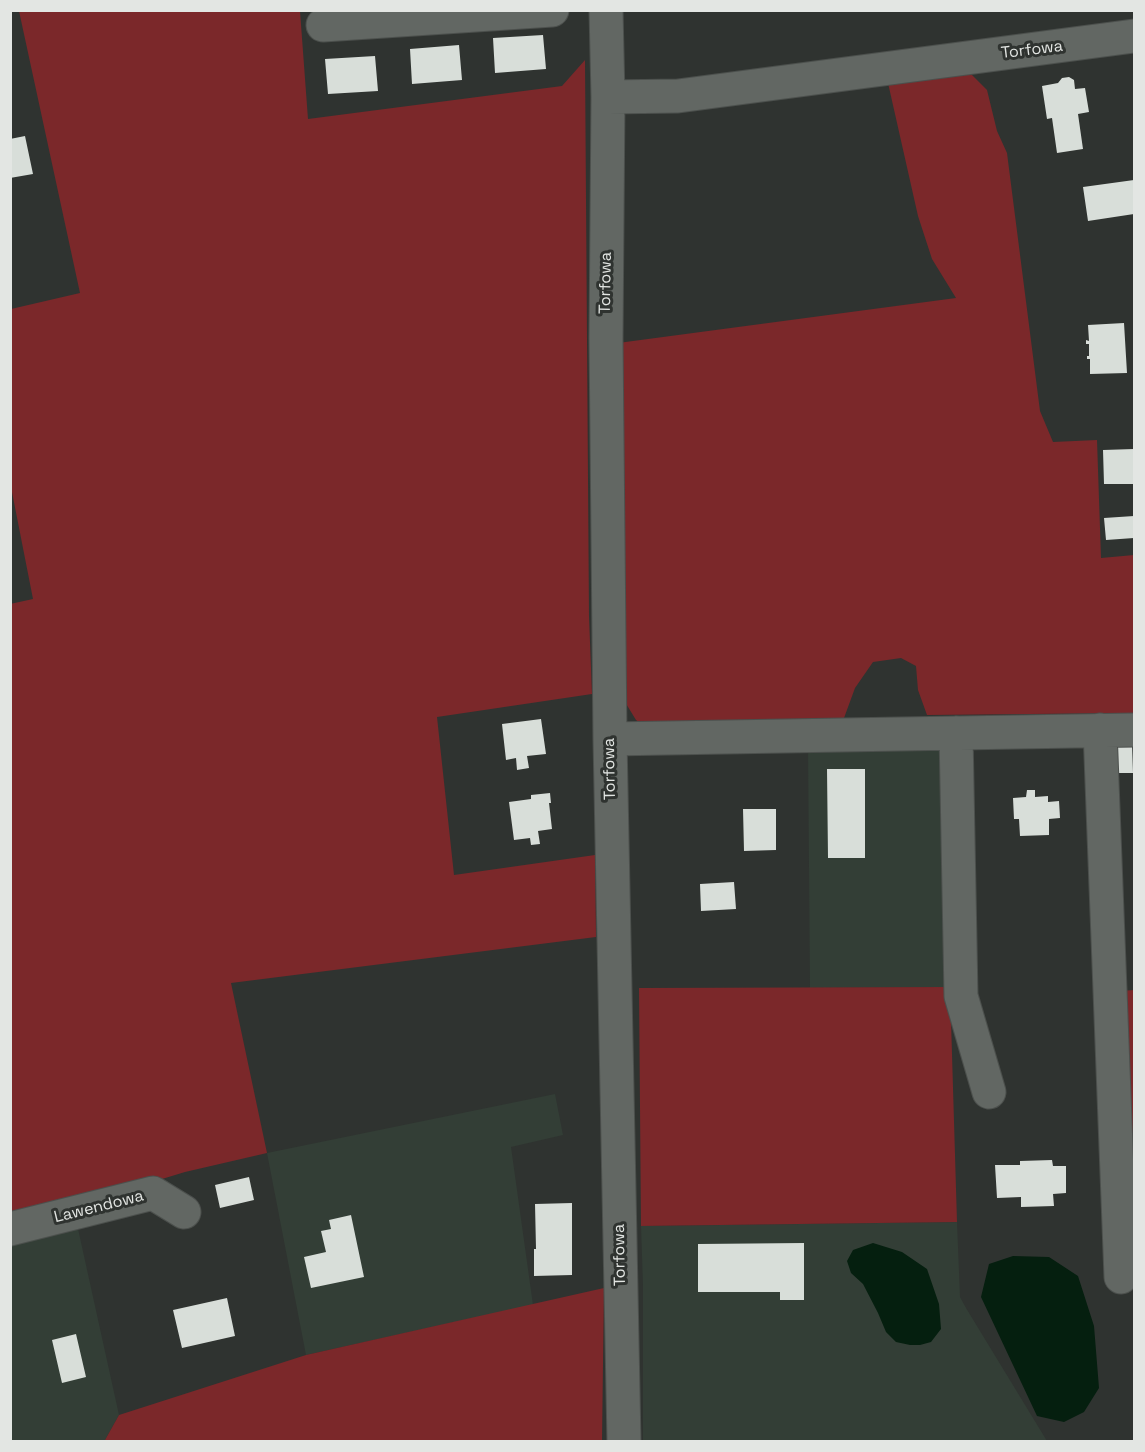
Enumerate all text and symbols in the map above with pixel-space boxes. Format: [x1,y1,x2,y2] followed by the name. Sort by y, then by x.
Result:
[1000,37,1064,63] street label: Torfowa
[596,252,616,314] street label: Torfowa
[600,738,620,800] street label: Torfowa
[52,1187,146,1227] street label: Lawendowa
[610,1224,630,1286] street label: Torfowa

